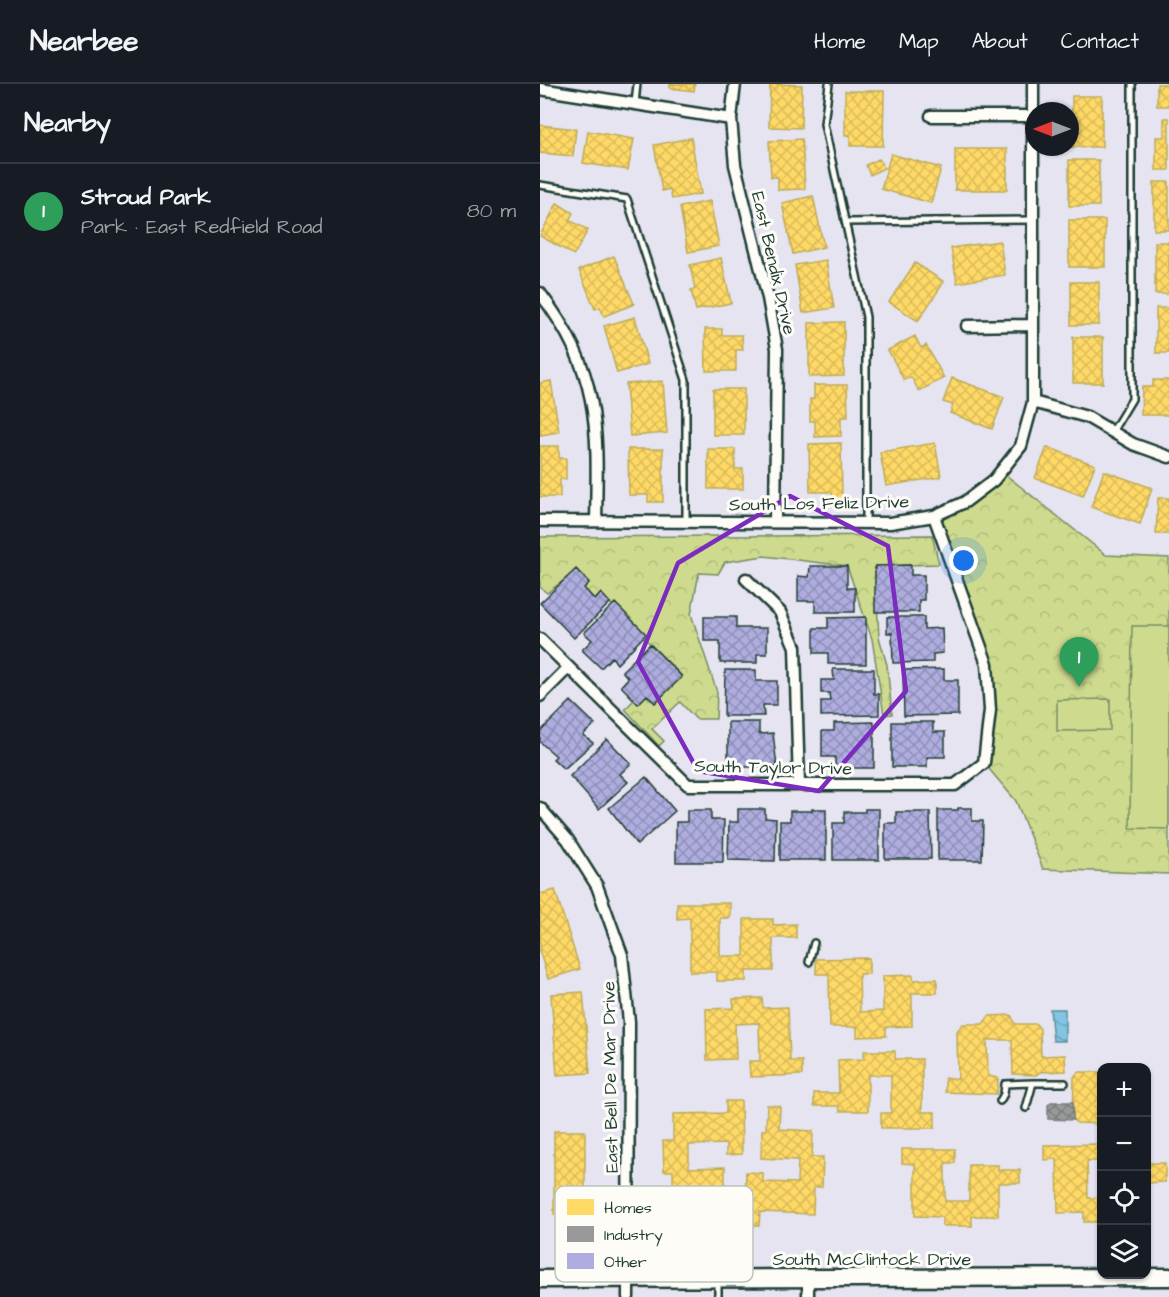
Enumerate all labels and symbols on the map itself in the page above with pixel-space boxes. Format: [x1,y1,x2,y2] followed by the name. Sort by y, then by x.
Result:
[1025,102,1079,156] north arrow
[745,189,802,337] street label: East Bendix Drive
[729,489,910,518] street label: South Los Feliz Drive
[949,546,978,575] your location
[1060,638,1098,687] pin: 1
[694,754,852,782] street label: South Taylor Drive
[596,981,625,1173] street label: East Bell De Mar Drive
[555,1186,753,1282] legend
[604,1197,652,1219] text: Homes
[604,1224,663,1247] text: Industry
[773,1247,971,1272] street label: South McClintock Drive
[604,1251,647,1273] text: Other

